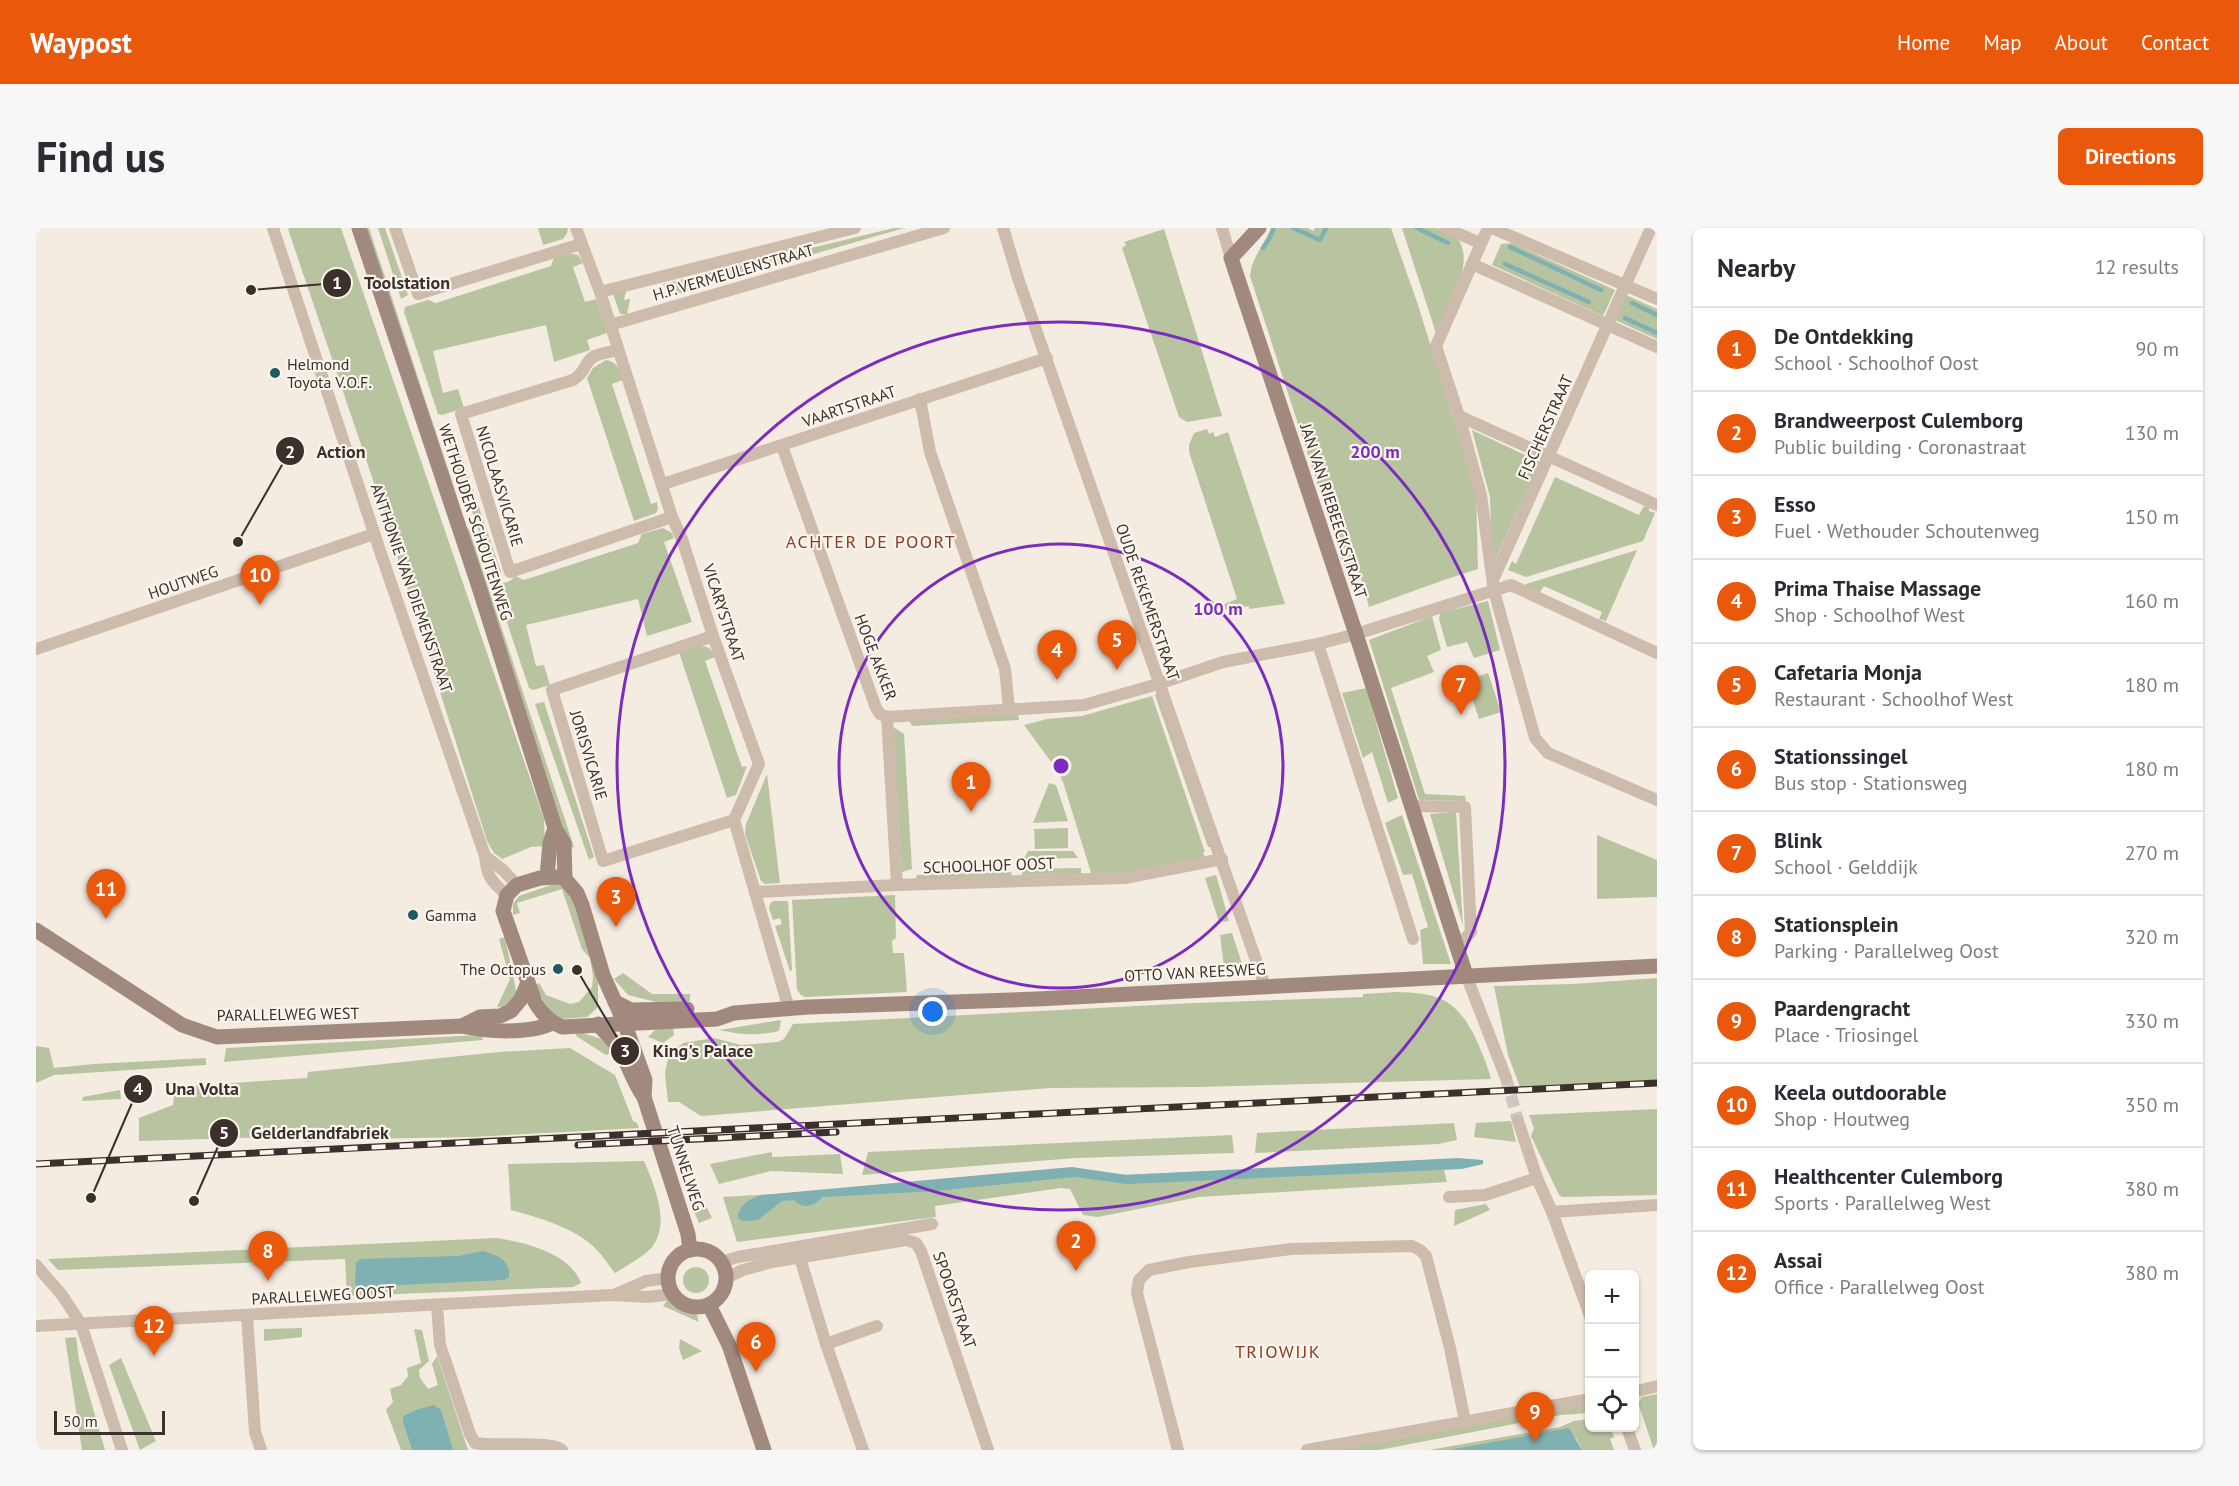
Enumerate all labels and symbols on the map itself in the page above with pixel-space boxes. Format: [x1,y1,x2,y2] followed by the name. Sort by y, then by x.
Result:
[650,239,816,305] street label: H.P. VERMEULENSTRAAT
[322,265,462,301] callout: Toolstation
[332,271,342,294] text: 1
[364,271,450,294] text: Toolstation
[287,354,372,392] place label: Helmond Toyota V.O.F.
[268,366,282,380] marker: Helmond Toyota V.O.F.
[1513,371,1577,482] street label: FISCHERSTRAAT
[799,381,898,432] street label: VAARTSTRAAT
[1296,420,1372,601] street label: JAN VAN RIEBEECKSTRAAT
[435,421,517,623] street label: WETHOUDER SCHOUTENWEG
[472,423,528,549] street label: NICOLAASVICARIE
[275,433,377,469] callout: Action
[285,440,295,463] text: 2
[317,440,365,463] text: Action
[1350,440,1400,463] text: 200 m
[367,481,457,695] street label: ANTHONIE VAN DIEMENSTRAAT
[1112,521,1184,683] street label: OUDE REKEMERSTRAAT
[786,530,956,553] district label: ACHTER DE POORT
[240,556,280,605] pin: 10
[698,560,749,665] street label: VICARYSTRAAT
[145,561,221,603] street label: HOUTWEG
[1193,597,1243,620] text: 100 m
[850,611,902,703] street label: HOGE AKKER
[1098,620,1136,670] pin: 5
[1038,630,1076,680] pin: 4
[1442,666,1480,715] pin: 7
[566,707,612,802] street label: JORISVICARIE
[1051,756,1071,776] centre of rings
[952,762,990,812] pin: 1
[923,853,1055,877] street label: SCHOOLHOF OOST
[86,870,126,919] pin: 11
[596,878,636,927] pin: 3
[425,905,477,925] place label: Gamma
[406,908,420,922] marker: Gamma
[1124,958,1266,986] street label: OTTO VAN REESWEG
[460,959,546,979] place label: The Octopus
[551,962,565,976] marker: The Octopus
[918,997,947,1026] your location
[216,1003,360,1025] street label: PARALLELWEG WEST
[610,1033,765,1069] callout: King's Palace
[620,1039,630,1062] text: 3
[653,1039,753,1062] text: King's Palace
[123,1071,251,1107] callout: Una Volta
[133,1077,143,1100] text: 4
[165,1077,239,1100] text: Una Volta
[209,1115,401,1151] callout: Gelderlandfabriek
[219,1121,229,1144] text: 5
[251,1121,389,1144] text: Gelderlandfabriek
[663,1123,709,1213] street label: TUNNELWEG
[1056,1222,1096,1271] pin: 2
[248,1232,288,1281] pin: 8
[929,1249,981,1351] street label: SPOORSTRAAT
[251,1281,395,1309] street label: PARALLELWEG OOST
[134,1306,174,1356] pin: 12
[736,1322,776,1372] pin: 6
[1235,1340,1321,1363] district label: TRIOWIJK
[1516,1392,1554,1442] pin: 9
[54,1408,165,1436] scale bar

